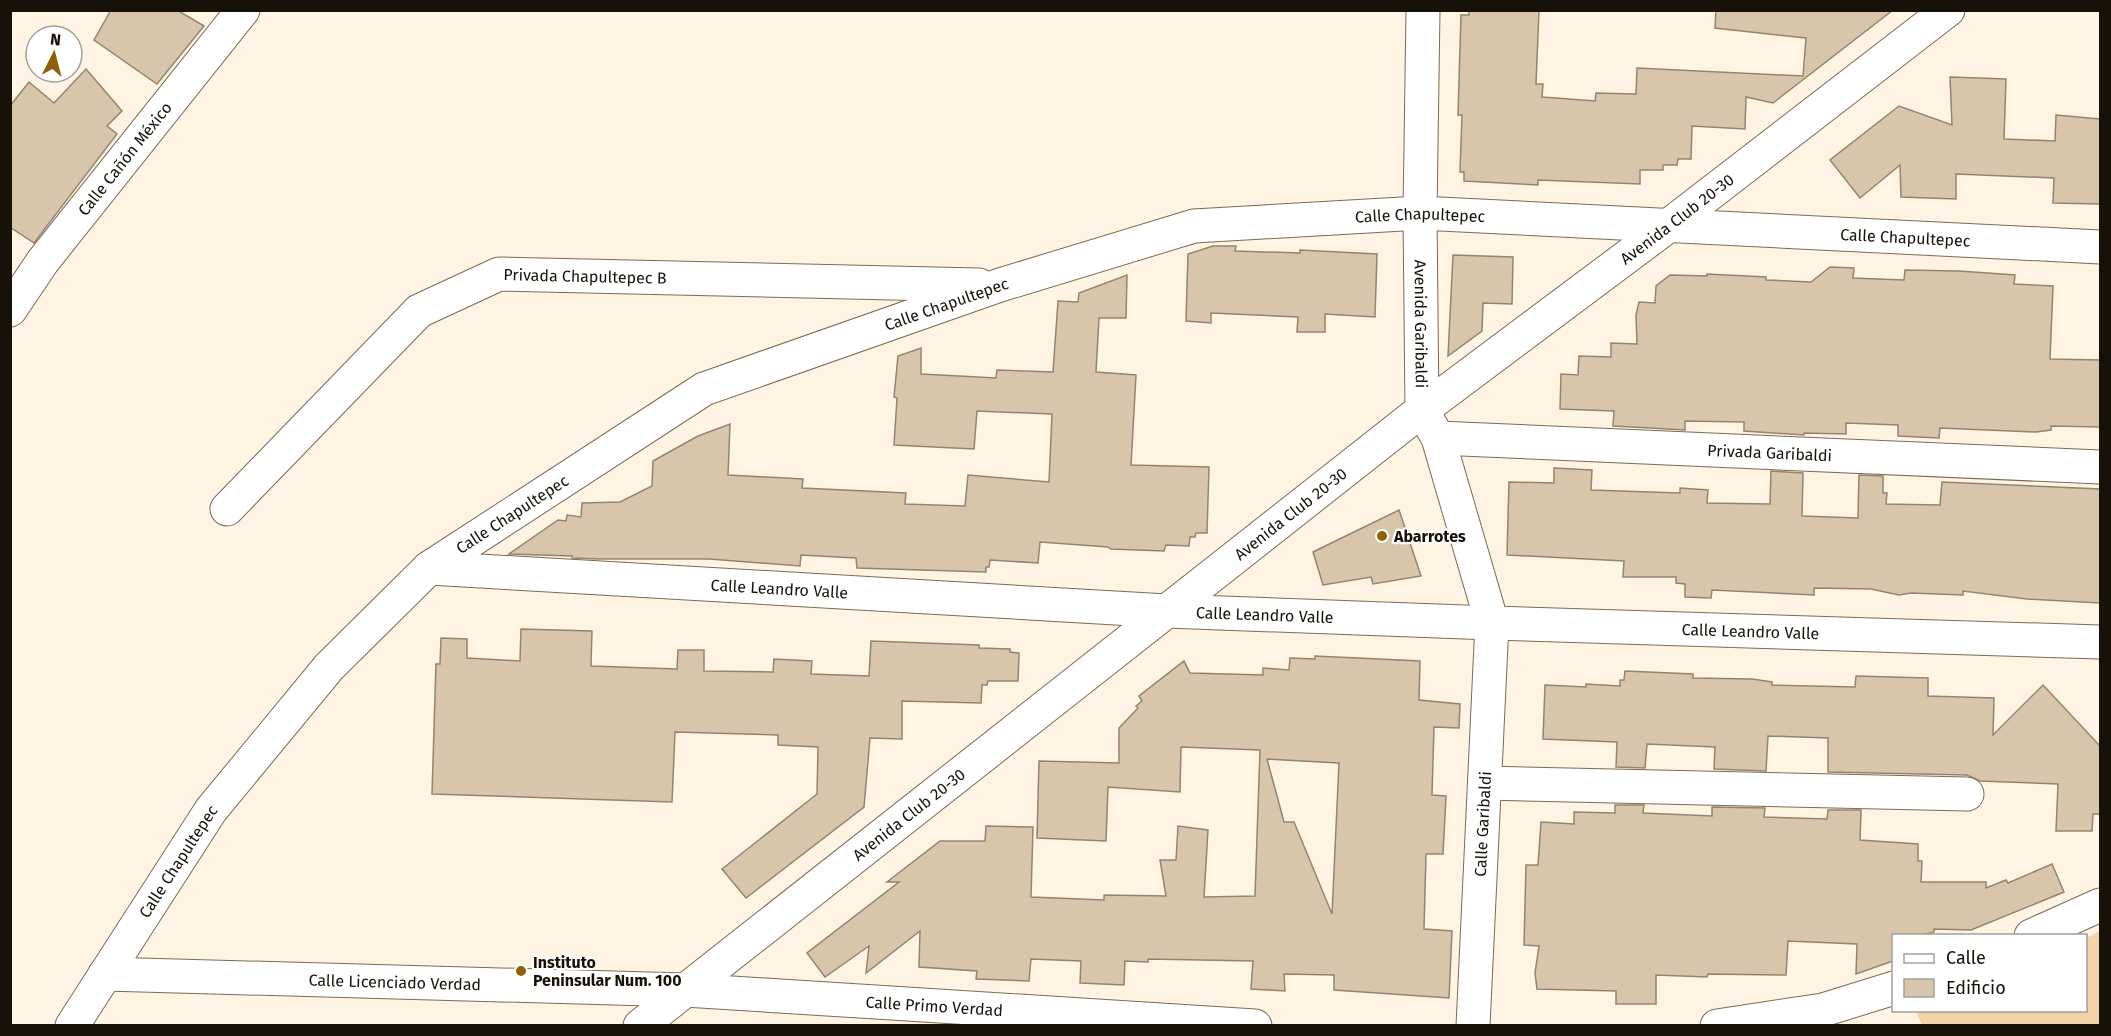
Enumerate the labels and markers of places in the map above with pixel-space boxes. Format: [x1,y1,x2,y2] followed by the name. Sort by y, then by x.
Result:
[1393,527,1466,546] place label: Abarrotes
[1375,529,1389,543] marker: Abarrotes
[533,953,682,990] place label: Instituto Peninsular Num. 100
[514,964,528,978] marker: Instituto Peninsular Num. 100

